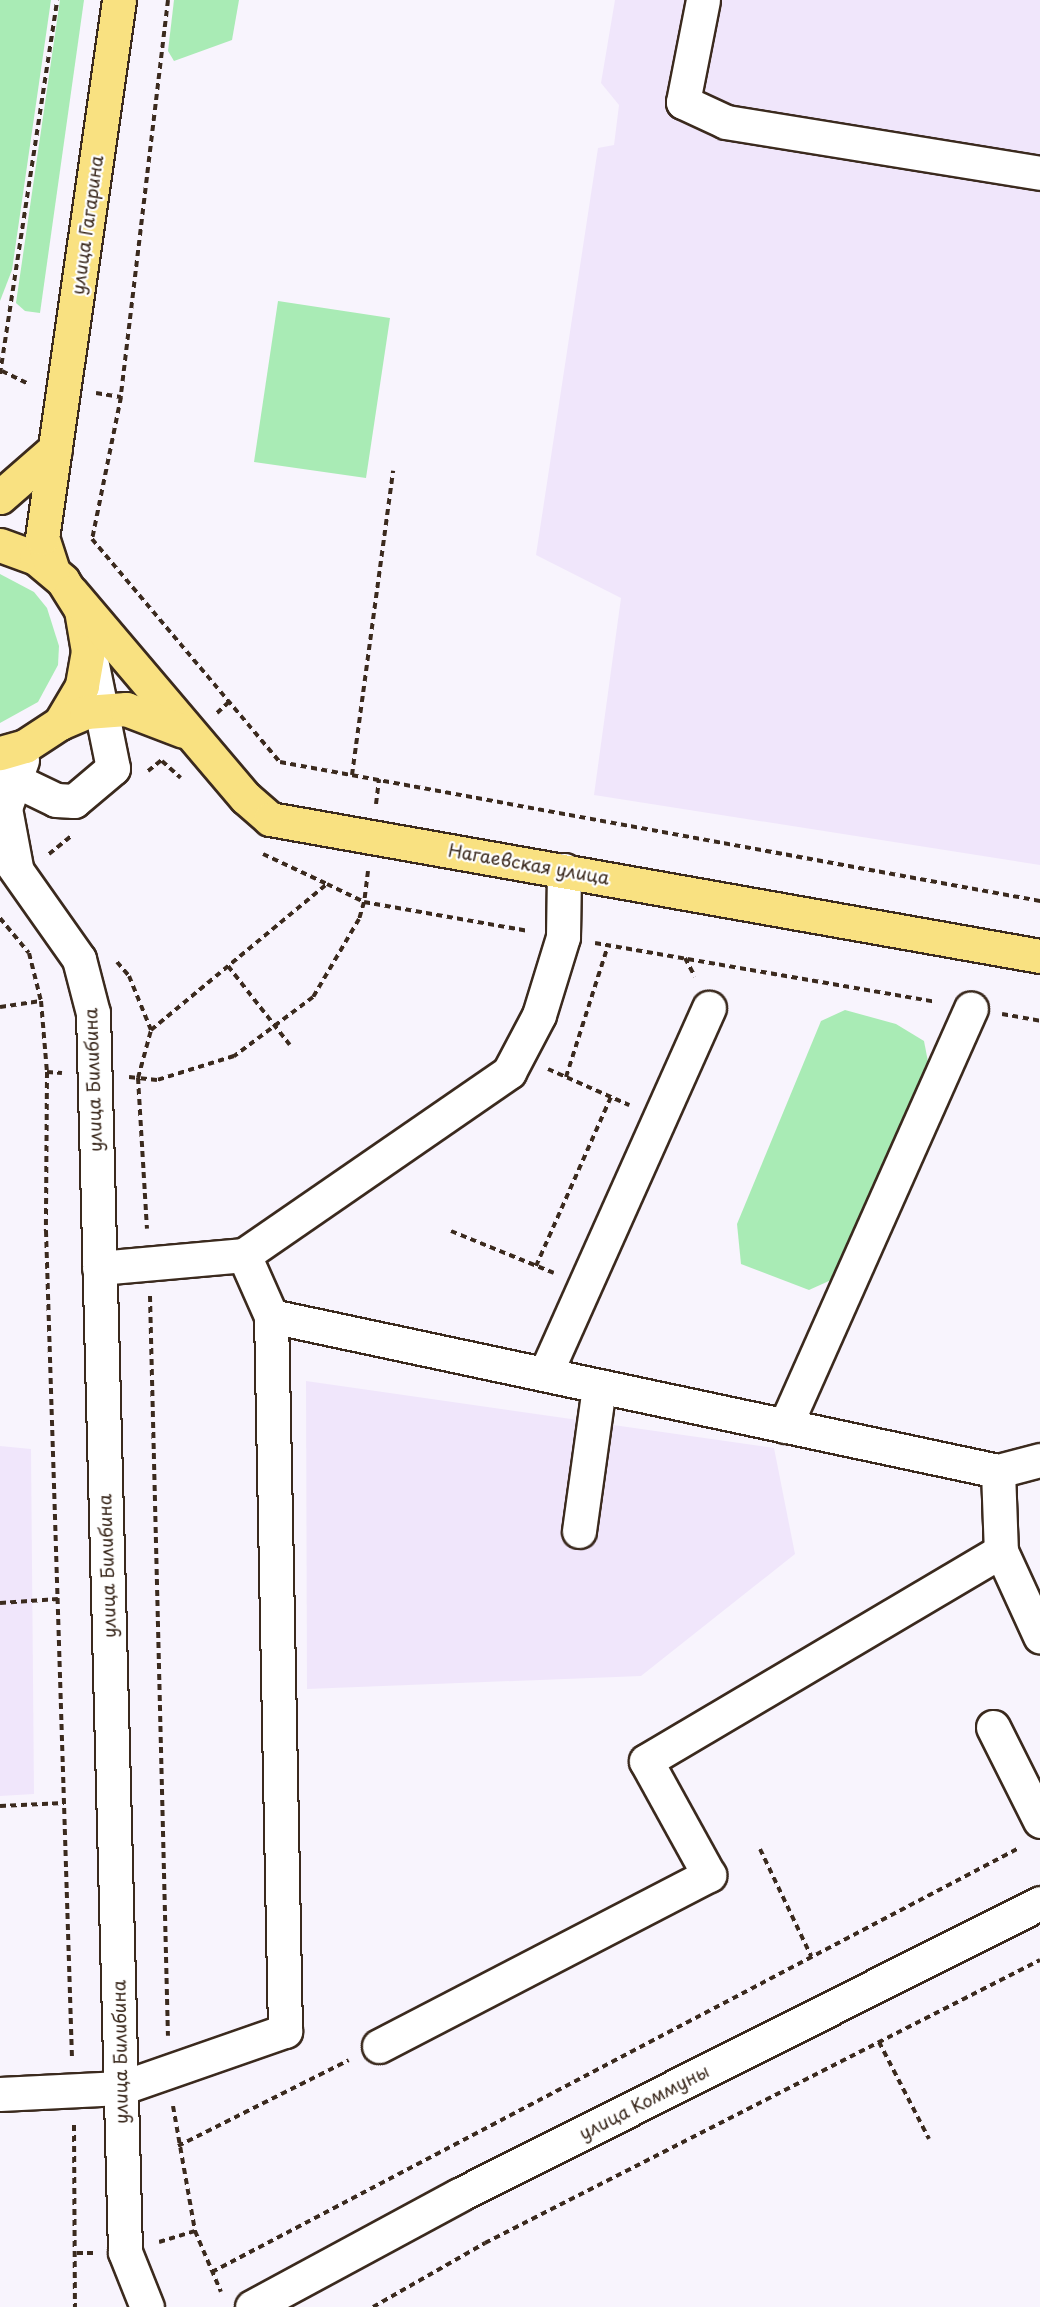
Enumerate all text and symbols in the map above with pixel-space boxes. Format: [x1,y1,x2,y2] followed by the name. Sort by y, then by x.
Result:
[67,154,107,296] street label: улица Гагарина
[446,839,612,889] street label: Нагаевская улица
[80,1008,106,1152] street label: улица Билибина
[94,1494,120,1638] street label: улица Билибина
[108,1980,132,2124] street label: улица Билибина
[575,2060,713,2144] street label: улица Коммуны

